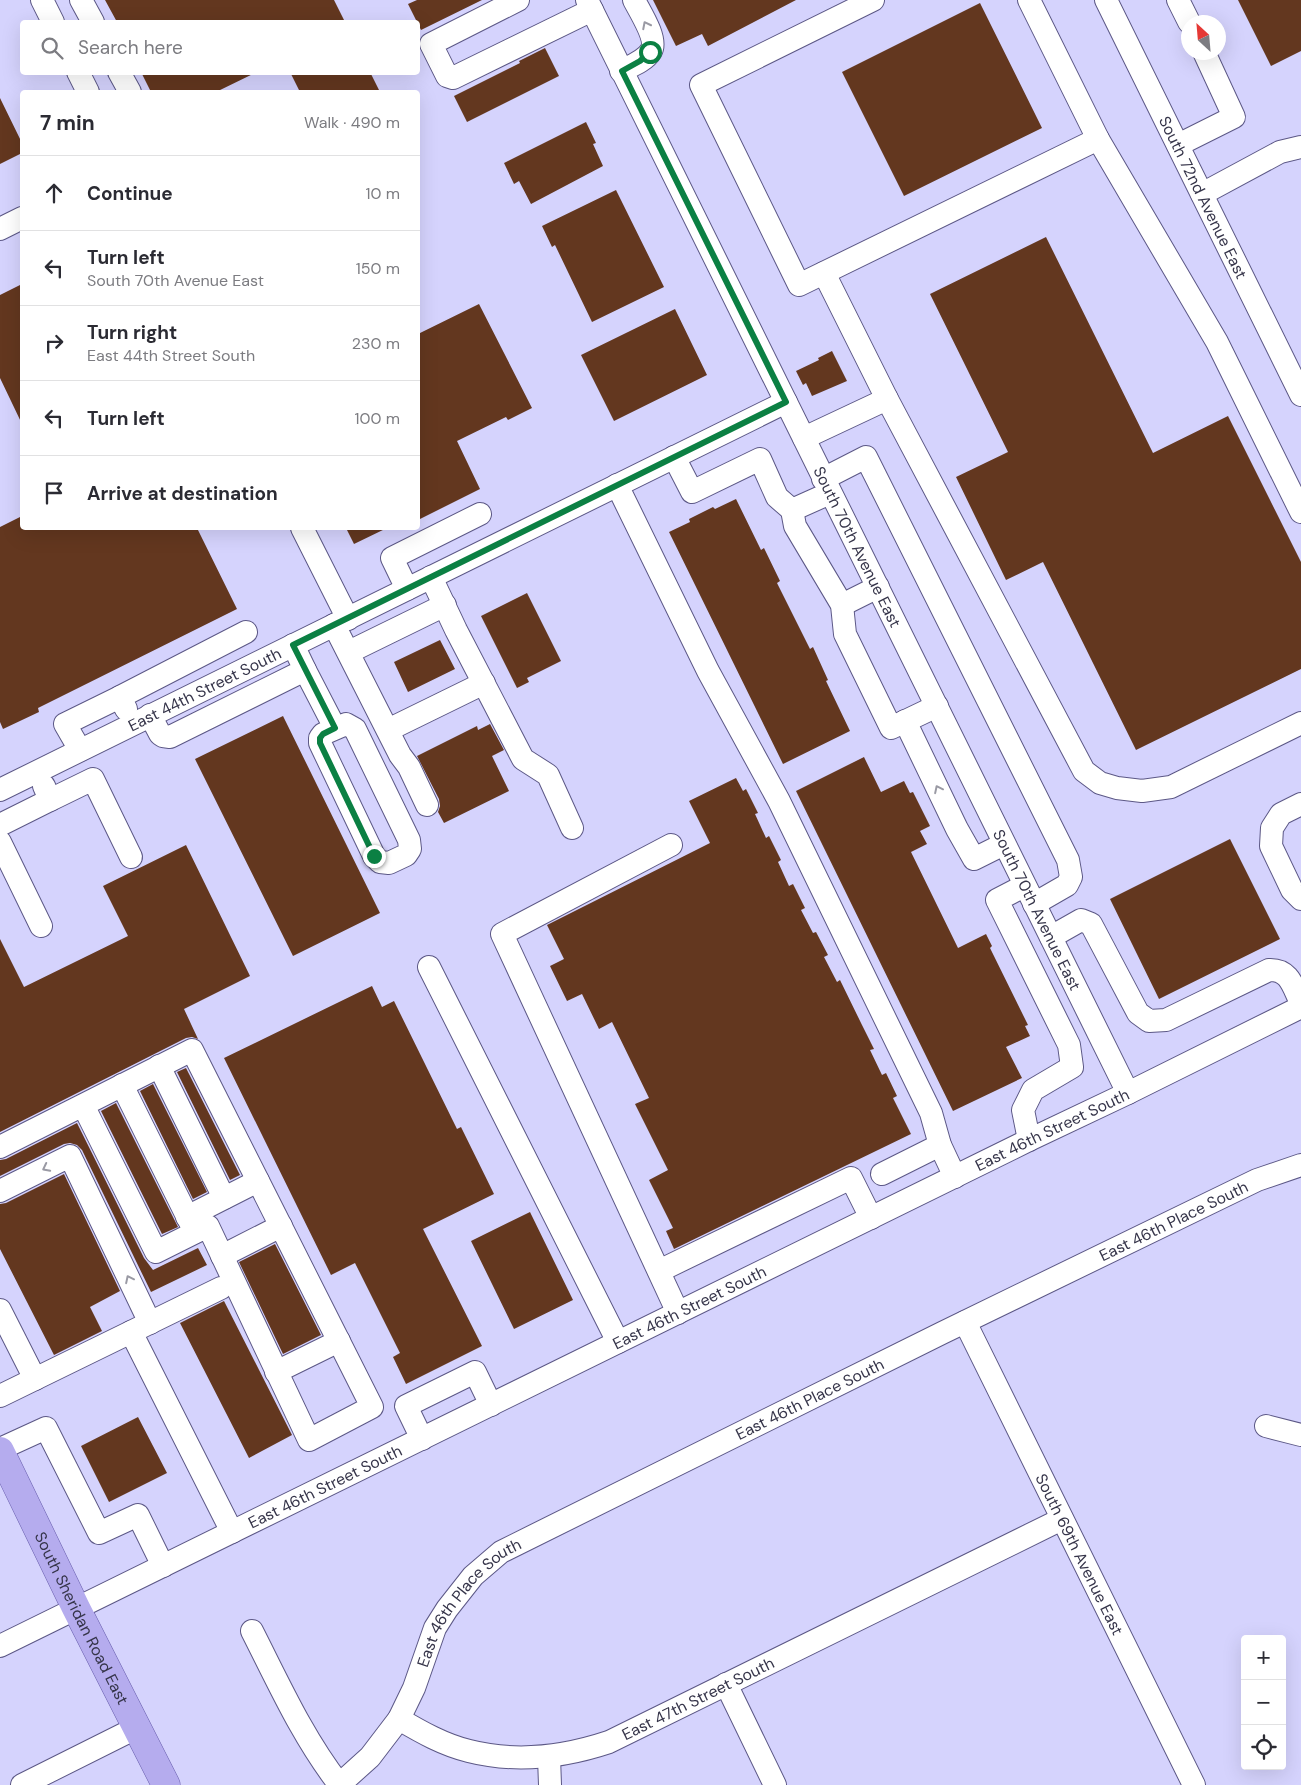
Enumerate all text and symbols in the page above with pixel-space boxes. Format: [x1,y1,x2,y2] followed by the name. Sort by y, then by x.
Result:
[1181,15,1226,60] north arrow
[20,20,420,75] search box
[642,21,653,30] one-way arrow
[38,34,66,62] icon: search
[78,35,183,60] text: Search here
[639,41,662,64] route start
[40,109,95,137] text: 7 min
[304,112,400,133] text: Walk · 490 m
[1154,112,1252,282] street label: South 72nd Avenue East
[40,179,68,207] icon: ahead
[87,181,173,206] text: Continue
[366,183,400,204] text: 10 m
[87,245,165,270] text: Turn left
[40,254,68,282] icon: left
[356,258,400,279] text: 150 m
[87,270,264,291] text: South 70th Avenue East
[87,320,177,345] text: Turn right
[40,329,68,357] icon: right
[352,333,400,354] text: 230 m
[87,345,255,366] text: East 44th Street South
[40,404,68,432] icon: left
[87,406,165,431] text: Turn left
[355,408,400,429] text: 100 m
[809,463,906,631] street label: South 70th Avenue East
[40,479,68,507] icon: arrive
[87,481,278,506] text: Arrive at destination
[124,642,285,736] street label: East 44th Street South
[933,785,944,794] one-way arrow
[989,826,1086,994] street label: South 70th Avenue East
[363,845,386,868] route end
[971,1083,1133,1175] street label: East 46th Street South
[42,1162,51,1172] one-way arrow
[1095,1176,1251,1266] street label: East 46th Place South
[609,1260,769,1354] street label: East 46th Street South
[125,1275,135,1284] one-way arrow
[732,1353,887,1444] street label: East 46th Place South
[245,1440,405,1533] street label: East 46th Street South
[1031,1470,1129,1638] street label: South 69th Avenue East
[30,1528,134,1708] street label: South Sheridan Road East
[412,1533,525,1670] street label: East 46th Place South
[1241,1635,1286,1770] map controls
[1241,1635,1286,1680] button: +
[618,1652,777,1745] street label: East 47th Street South
[1241,1680,1286,1725] button: −
[1241,1725,1286,1770] button: locate

